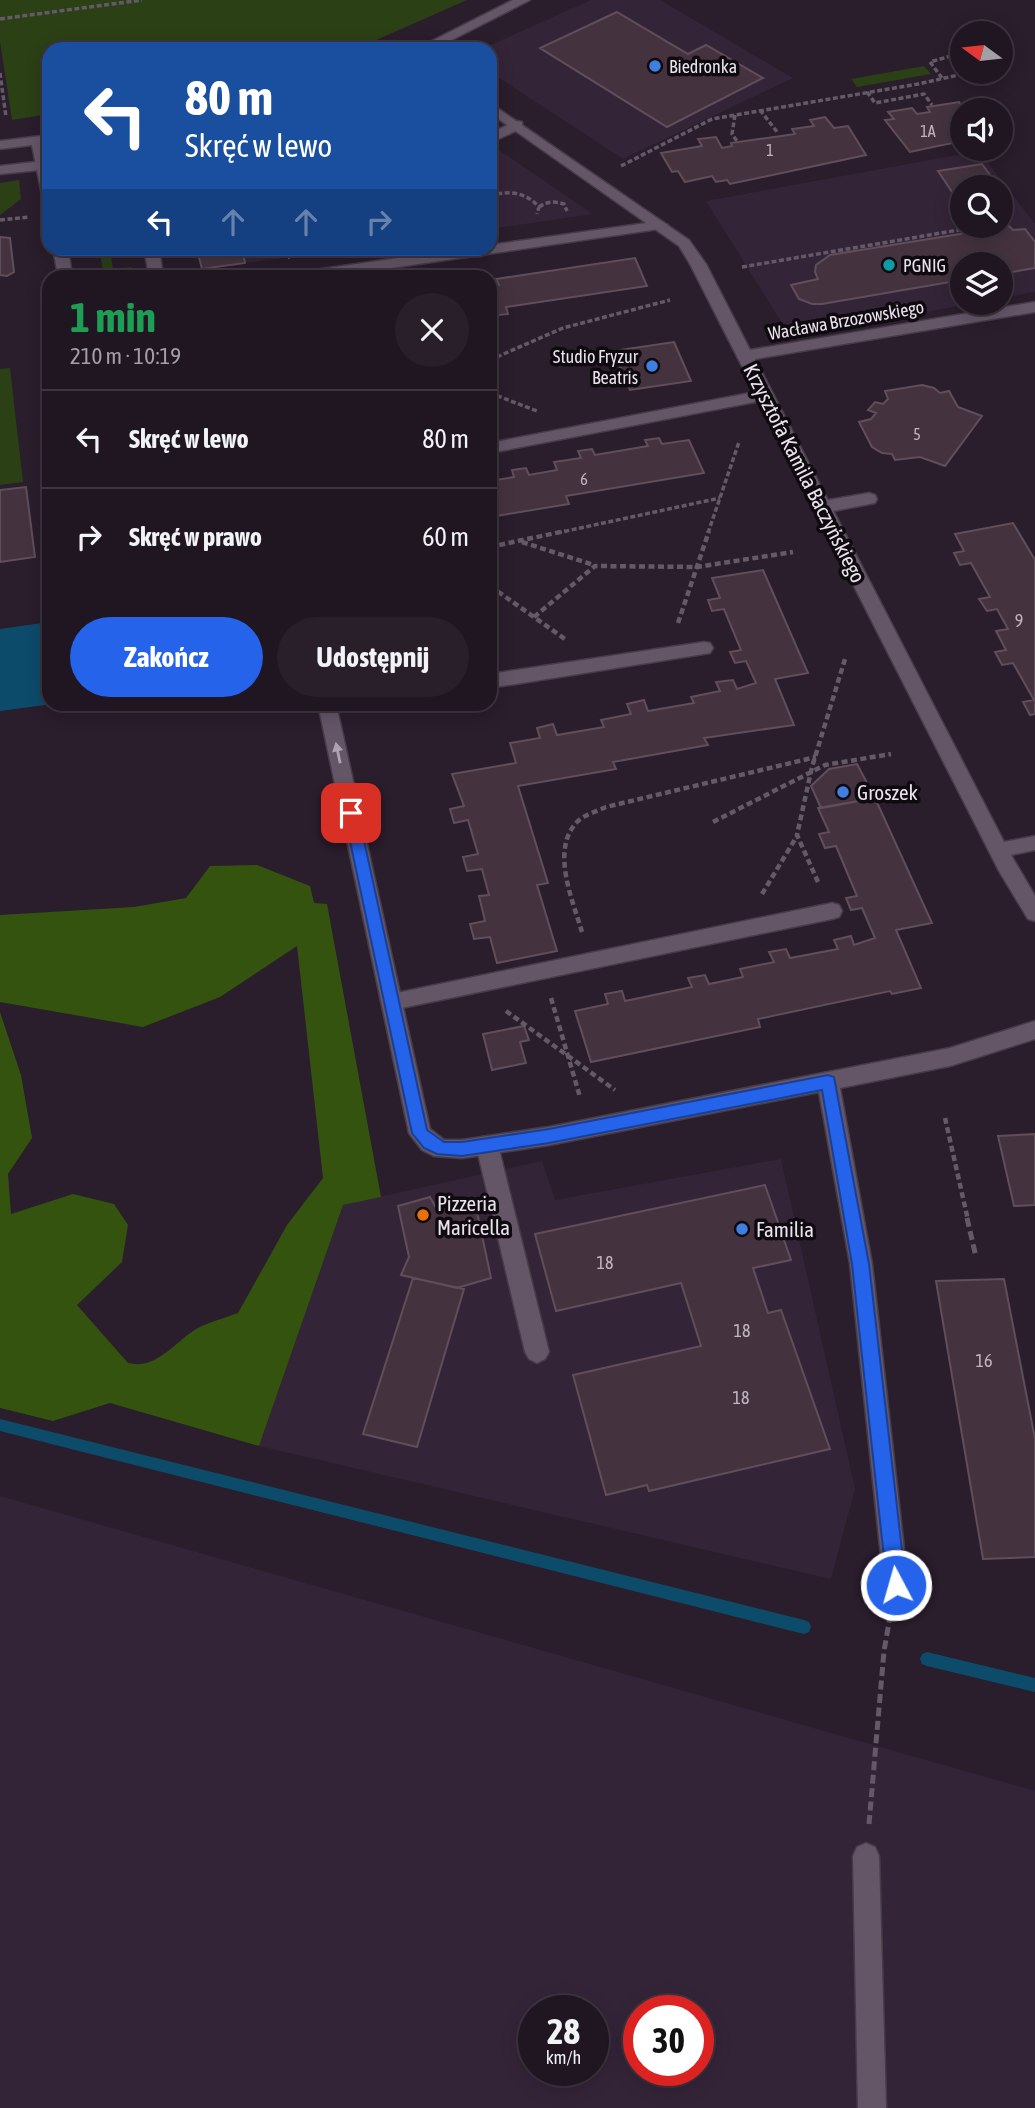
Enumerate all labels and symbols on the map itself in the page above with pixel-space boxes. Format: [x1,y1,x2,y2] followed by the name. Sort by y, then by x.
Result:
[950,21,1013,84] north arrow
[669,56,737,77] place label: Biedronka
[647,58,663,74] marker: Biedronka
[920,122,936,140] house number: 1A
[766,141,774,159] house number: 1
[903,255,946,276] place label: PGNIG
[881,257,897,273] marker: PGNIG
[767,296,925,344] street label: Wacława Brzozowskiego
[553,346,639,388] place label: Studio Fryzur Beatris
[644,358,660,374] marker: Studio Fryzur Beatris
[739,360,871,586] street label: Krzysztofa Kamila Baczyńskiego
[913,425,921,443] house number: 5
[580,470,588,488] house number: 6
[1015,610,1023,631] house number: 9
[332,742,343,764] one-way arrow
[857,780,918,804] place label: Groszek
[321,783,381,843] pin
[835,784,851,800] marker: Groszek
[437,1191,510,1239] place label: Pizzeria Maricella
[415,1207,431,1223] marker: Pizzeria Maricella
[756,1217,814,1241] place label: Familia
[734,1221,750,1237] marker: Familia
[597,1252,613,1273] house number: 18
[734,1320,750,1341] house number: 18
[976,1350,992,1371] house number: 16
[733,1387,749,1408] house number: 18
[859,1548,933,1622] position arrow
[623,1995,714,2086] speed limit sign: 30

